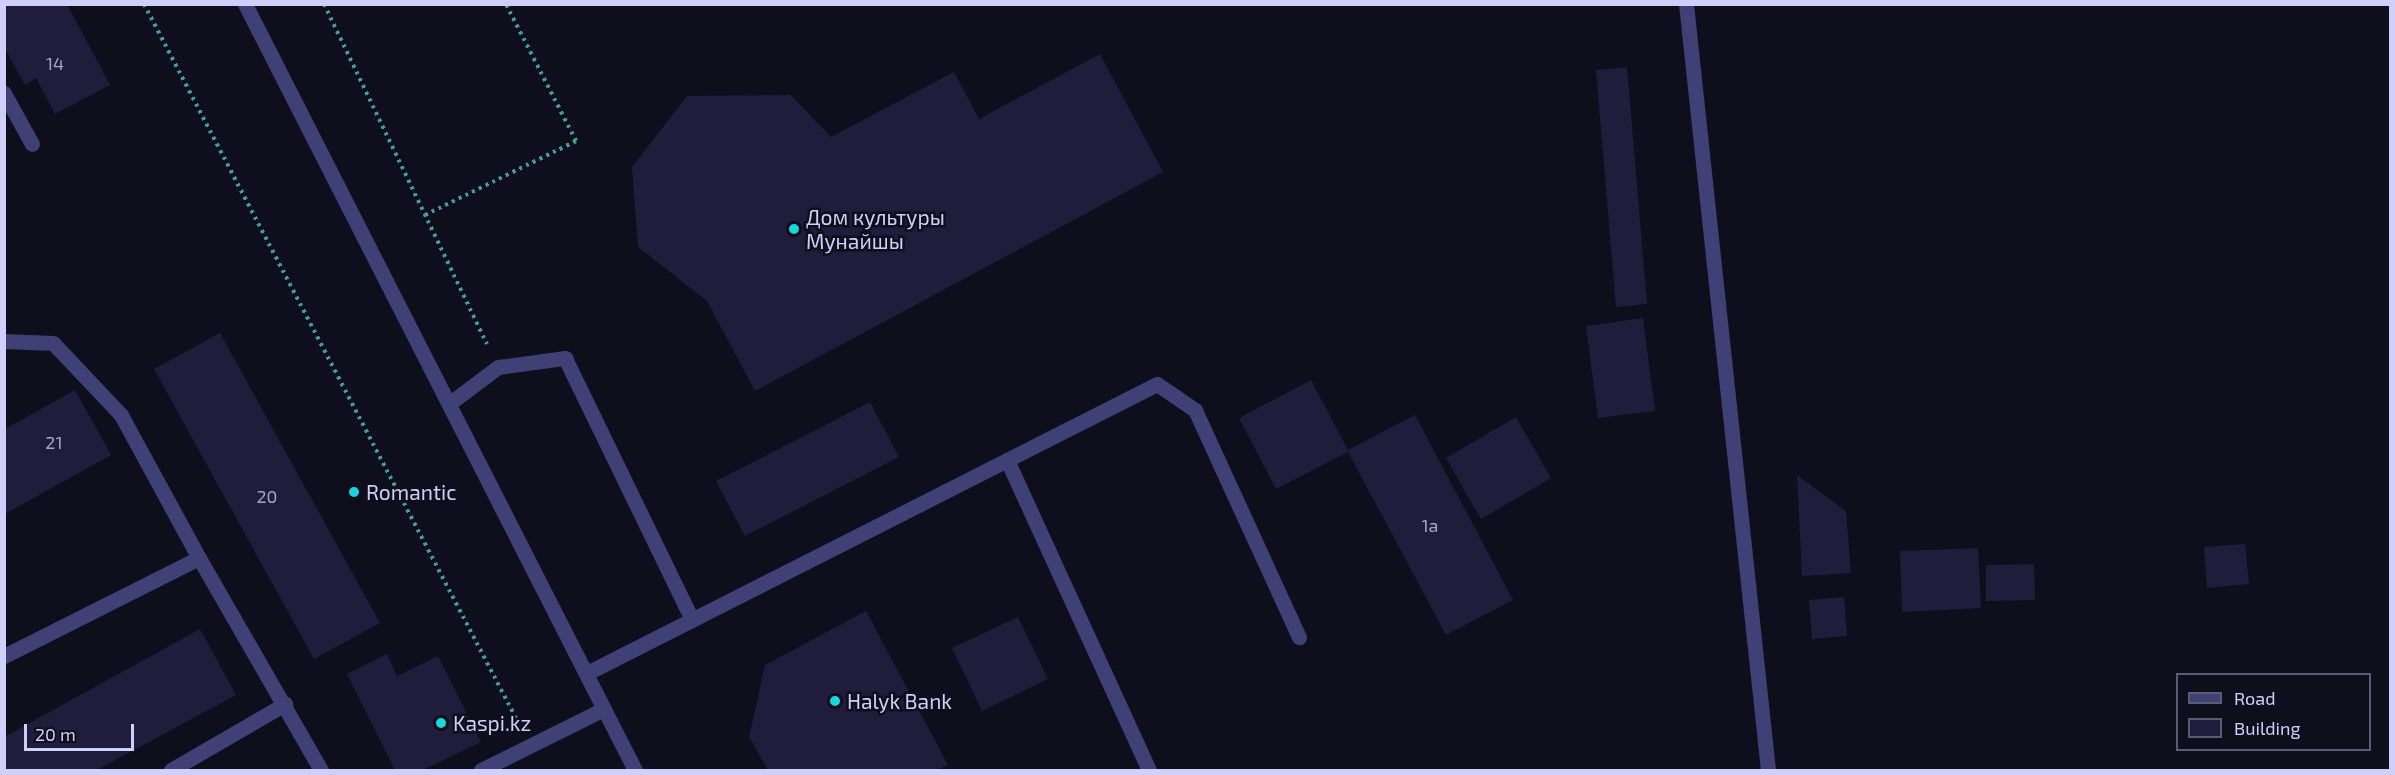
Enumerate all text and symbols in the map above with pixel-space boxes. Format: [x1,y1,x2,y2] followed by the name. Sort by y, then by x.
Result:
[46,52,64,74] house number: 14
[806,204,945,254] place label: Дом культуры Мунайшы
[787,222,801,236] marker: Дом культуры Мунайшы
[45,431,63,453] house number: 21
[366,479,456,505] place label: Romantic
[257,485,277,507] house number: 20
[347,485,361,499] marker: Romantic
[1421,514,1439,536] house number: 1а
[2176,673,2371,751] legend
[2234,687,2275,709] text: Road
[847,688,952,714] place label: Halyk Bank
[828,694,842,708] marker: Halyk Bank
[453,710,531,736] place label: Kaspi.kz
[27,712,136,750] scale bar
[434,716,448,730] marker: Kaspi.kz
[2234,717,2301,739] text: Building
[35,723,76,745] text: 20 m

